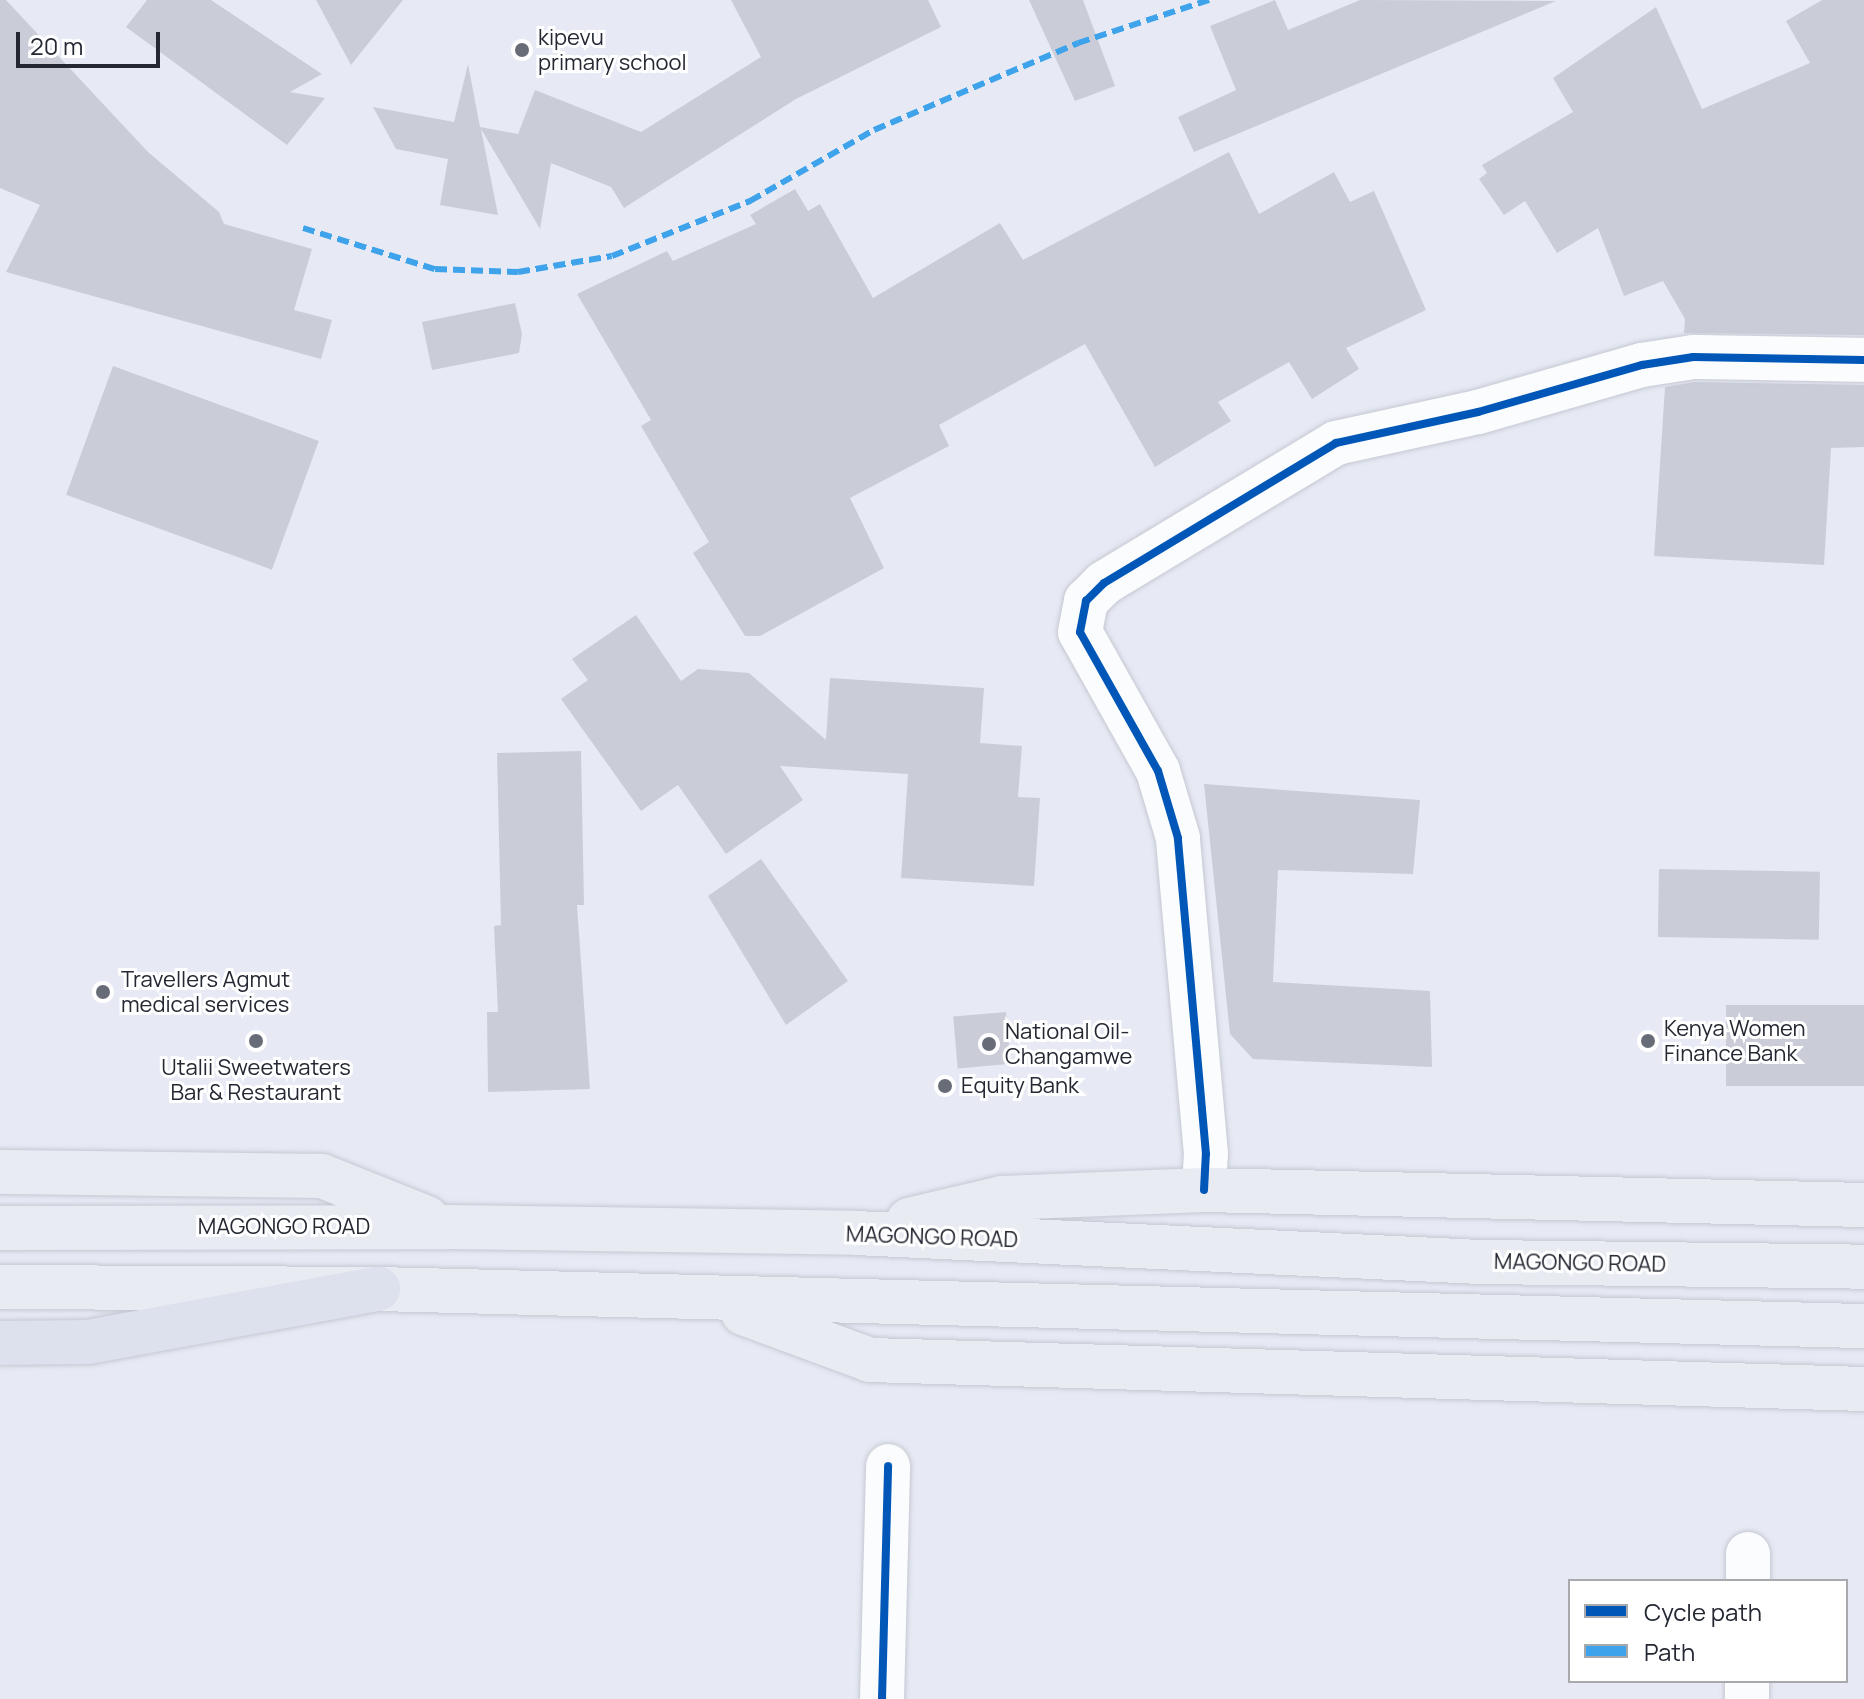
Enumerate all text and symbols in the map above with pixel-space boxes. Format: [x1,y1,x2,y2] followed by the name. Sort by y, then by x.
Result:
[20,16,164,66] scale bar
[538,24,687,76] place label: kipevu primary school
[30,29,83,62] text: 20 m
[513,41,531,59] marker: kipevu primary school
[121,966,290,1018] place label: Travellers Agmut medical services
[92,981,114,1003] marker: Travellers Agmut medical services
[1664,1015,1806,1066] place label: Kenya Women Finance Bank
[1005,1018,1132,1070] place label: National Oil- Changamwe
[247,1032,265,1050] marker: Utalii Sweetwaters Bar & Restaurant
[1639,1032,1657,1050] marker: Kenya Women Finance Bank
[980,1035,998,1053] marker: National Oil- Changamwe
[161,1054,351,1106] place label: Utalii Sweetwaters Bar & Restaurant
[961,1073,1079,1099] place label: Equity Bank
[936,1077,954,1095] marker: Equity Bank
[198,1214,370,1240] street label: MAGONGO ROAD
[845,1221,1019,1253] street label: MAGONGO ROAD
[1494,1248,1666,1278] street label: MAGONGO ROAD
[1568,1579,1848,1683] legend
[1644,1595,1762,1628] text: Cycle path
[1644,1635,1695,1668] text: Path

